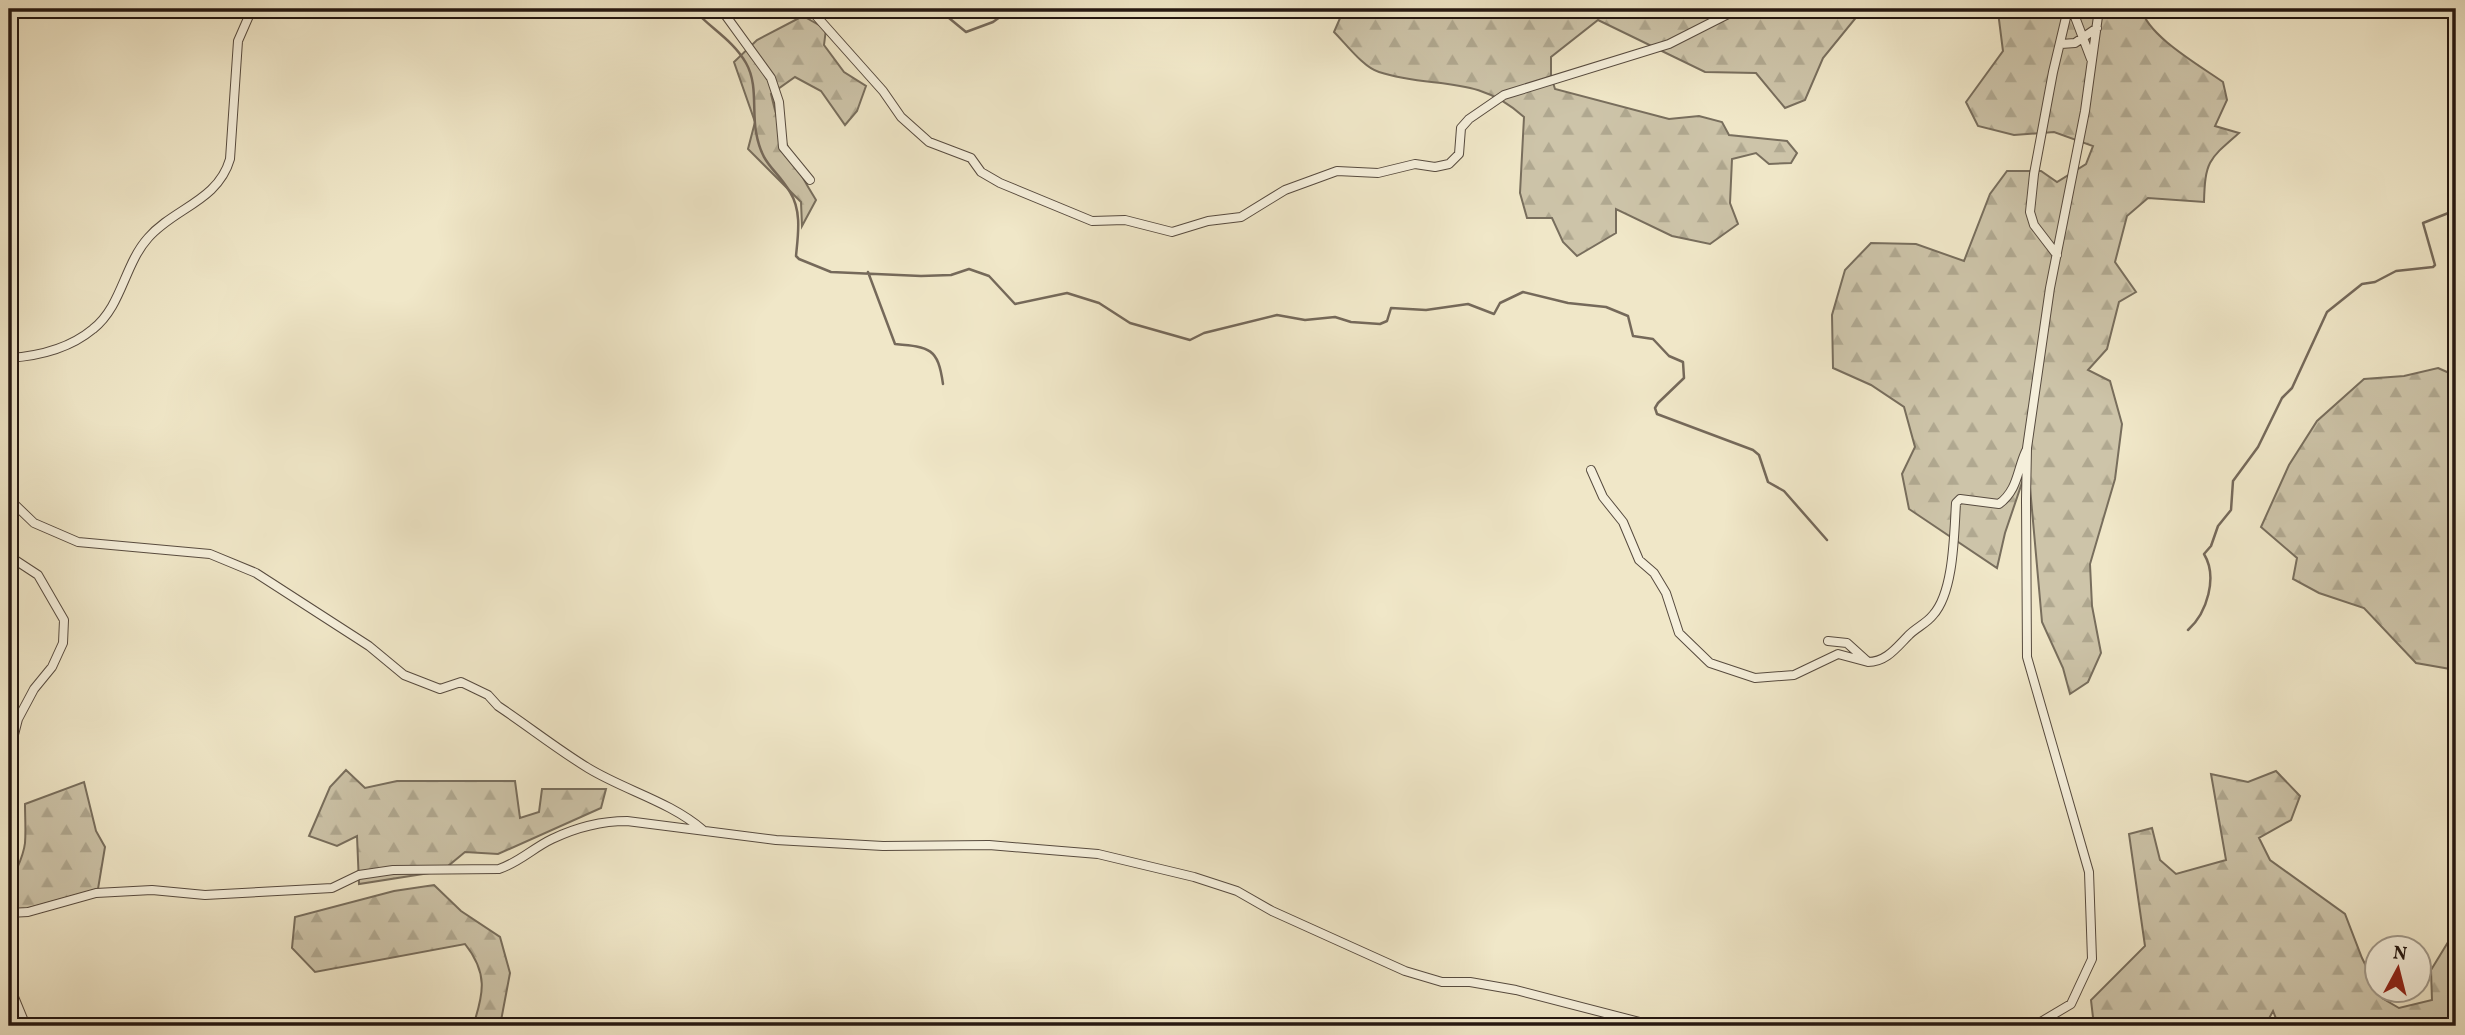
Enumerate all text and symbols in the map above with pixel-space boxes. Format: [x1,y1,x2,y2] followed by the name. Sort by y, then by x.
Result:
[2364,934,2434,1004] north arrow
[2391,940,2408,968] text: N

